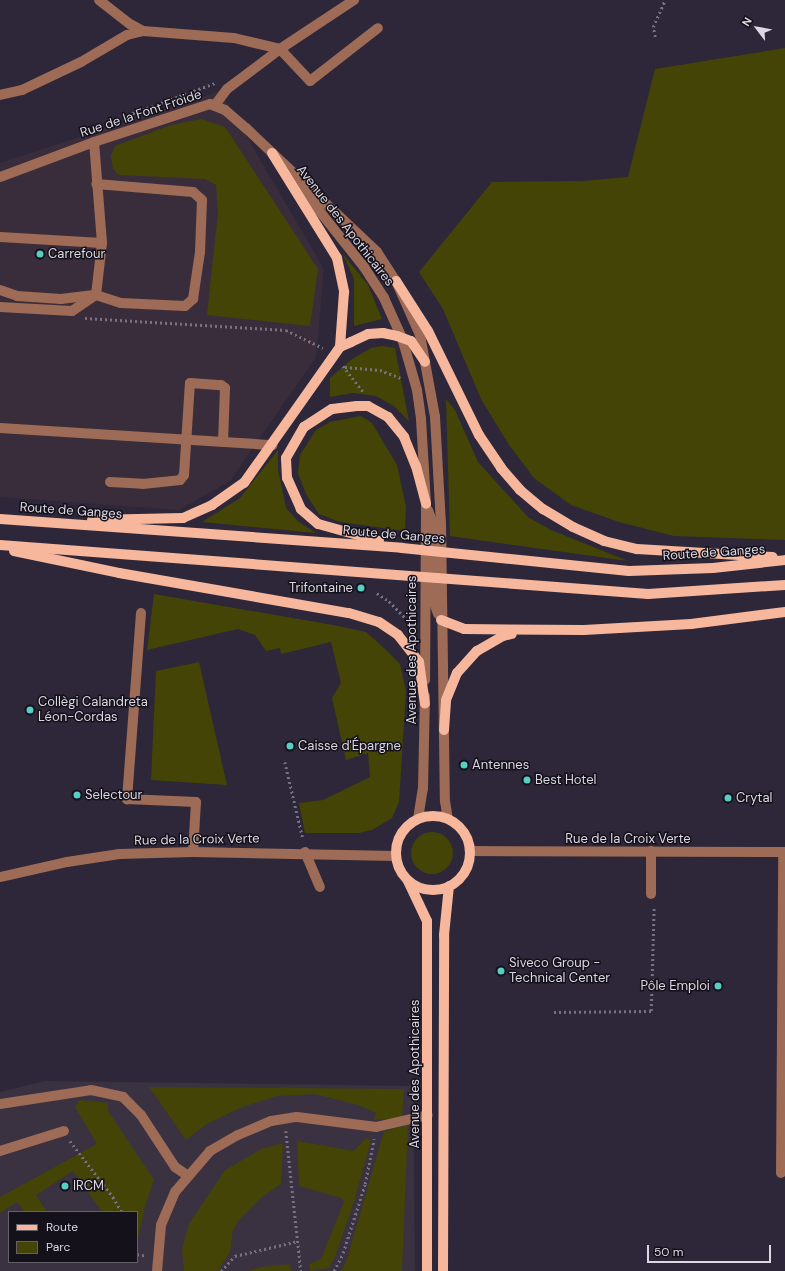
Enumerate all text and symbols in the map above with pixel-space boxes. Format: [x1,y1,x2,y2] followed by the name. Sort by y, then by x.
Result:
[737,8,777,48] north arrow
[739,15,755,29] text: N
[78,87,204,141] street label: Rue de la Font Froide
[293,162,397,290] street label: Avenue des Apothicaires
[48,246,105,262] place label: Carrefour
[35,249,45,259] marker: Carrefour
[19,500,123,522] street label: Route de Ganges
[342,523,446,547] street label: Route de Ganges
[662,542,766,564] street label: Route de Ganges
[404,575,420,725] street label: Avenue des Apothicaires
[289,580,353,596] place label: Trifontaine
[356,583,366,593] marker: Trifontaine
[38,695,148,726] place label: Collègi Calandreta Léon-Cordas
[25,705,35,715] marker: Collègi Calandreta Léon-Cordas
[298,738,401,754] place label: Caisse d'Épargne
[285,741,295,751] marker: Caisse d'Épargne
[472,757,529,773] place label: Antennes
[459,760,469,770] marker: Antennes
[535,772,597,788] place label: Best Hotel
[522,775,532,785] marker: Best Hotel
[85,787,142,803] place label: Selectour
[72,790,82,800] marker: Selectour
[736,790,772,806] place label: Crytal
[723,793,733,803] marker: Crytal
[134,831,260,849] street label: Rue de la Croix Verte
[565,831,691,847] street label: Rue de la Croix Verte
[509,956,610,987] place label: Siveco Group - Technical Center
[496,966,506,976] marker: Siveco Group - Technical Center
[641,978,710,994] place label: Pôle Emploi
[713,981,723,991] marker: Pôle Emploi
[407,999,423,1149] street label: Avenue des Apothicaires
[73,1178,104,1194] place label: IRCM
[60,1181,70,1191] marker: IRCM
[8,1211,138,1263] legend
[46,1219,78,1235] text: Route
[649,1237,773,1263] scale bar
[46,1239,70,1255] text: Parc
[654,1244,683,1260] text: 50 m

